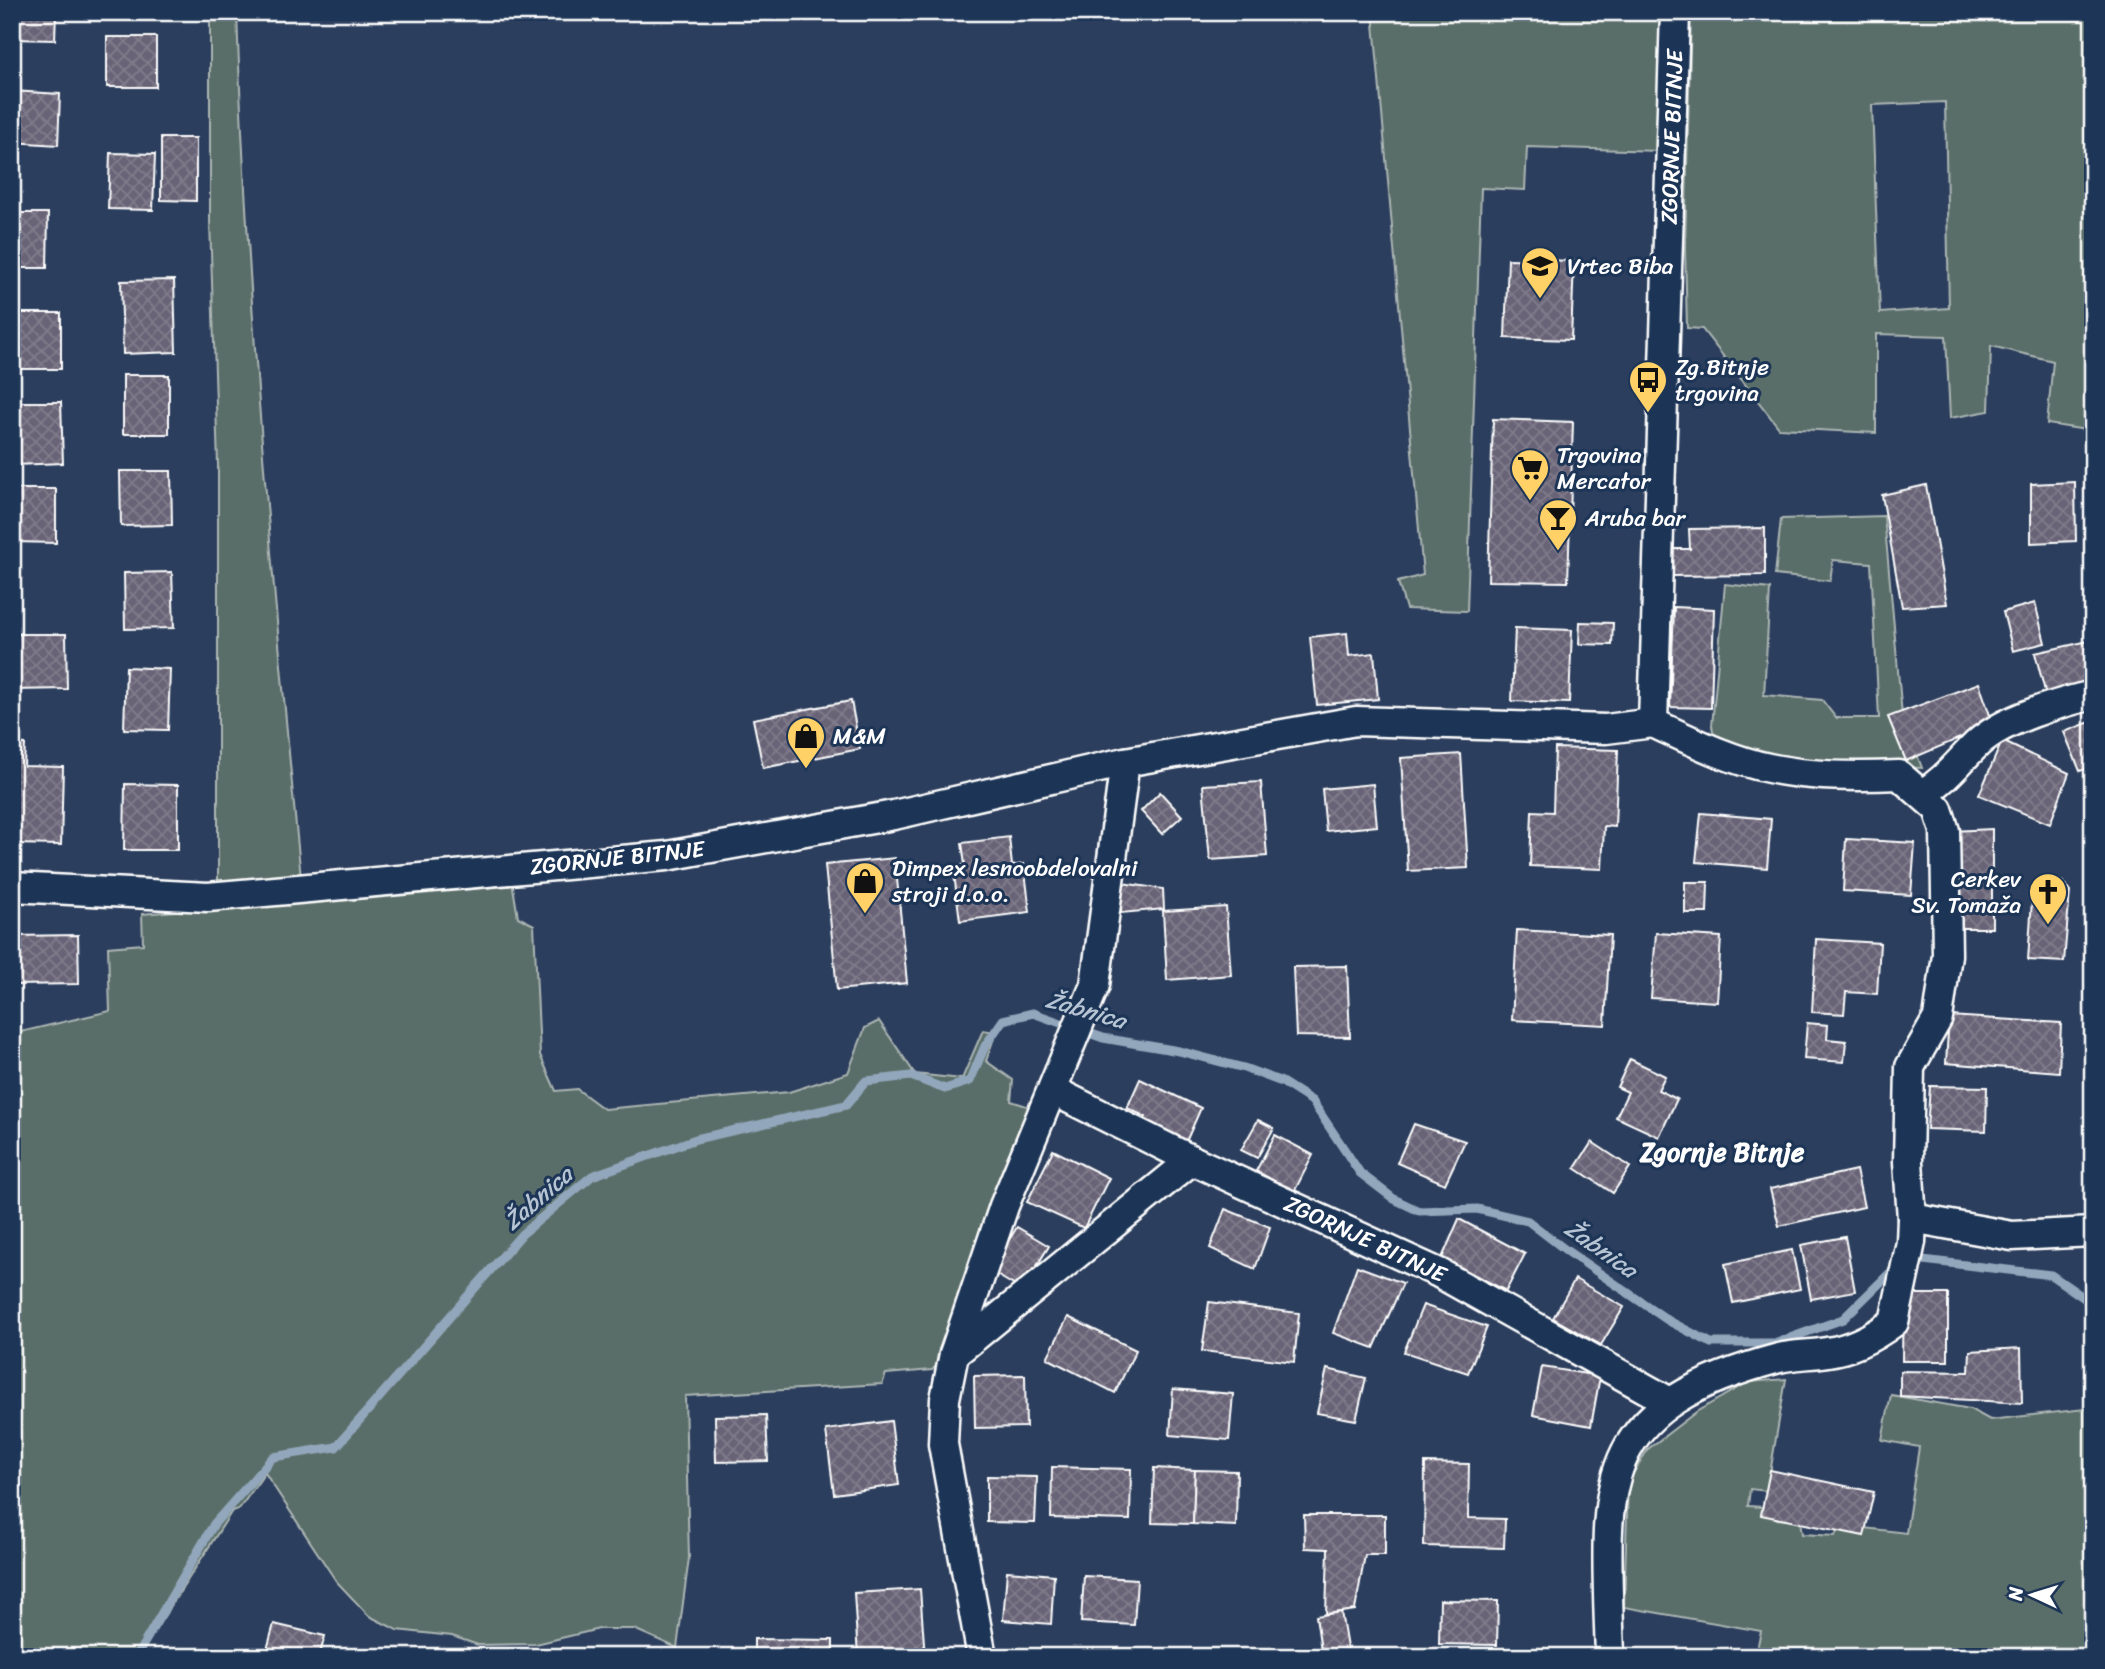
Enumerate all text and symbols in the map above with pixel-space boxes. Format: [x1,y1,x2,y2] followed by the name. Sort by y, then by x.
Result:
[1648,47,1696,225] street label: ZGORNJE BITNJE
[1519,245,1561,300] school or university icon: Vrtec Biba
[1567,246,1674,287] place label: Vrtec Biba
[1675,347,1769,414] place label: Zg.Bitnje trgovina
[1627,359,1669,414] bus stop icon: Zg.Bitnje trgovina
[1557,435,1652,502] place label: Trgovina Mercator
[1509,447,1551,502] supermarket icon: Trgovina Mercator
[1537,497,1579,552] bar icon: Aruba bar
[1584,498,1686,539] place label: Aruba bar
[785,715,827,770] shop icon: M&M
[833,716,886,757] place label: M&M
[528,828,708,888] street label: ZGORNJE BITNJE
[891,848,1138,915] place label: Dimpex lesnoobdelovalni stroji d.o.o.
[1911,859,2022,926] place label: Cerkev Sv. Tomaža
[844,860,886,915] shop icon: Dimpex lesnoobdelovalni stroji d.o.o.
[2027,871,2069,926] church icon: Cerkev Sv. Tomaža
[1041,979,1133,1042] water label: Žabnica
[1639,1129,1805,1175] district label: Zgornje Bitnje
[493,1154,584,1241] water label: Žabnica
[1277,1183,1454,1295] street label: ZGORNJE BITNJE
[1555,1208,1648,1291] water label: Žabnica
[1996,1560,2066,1630] north arrow
[1999,1585,2033,1603] text: N

